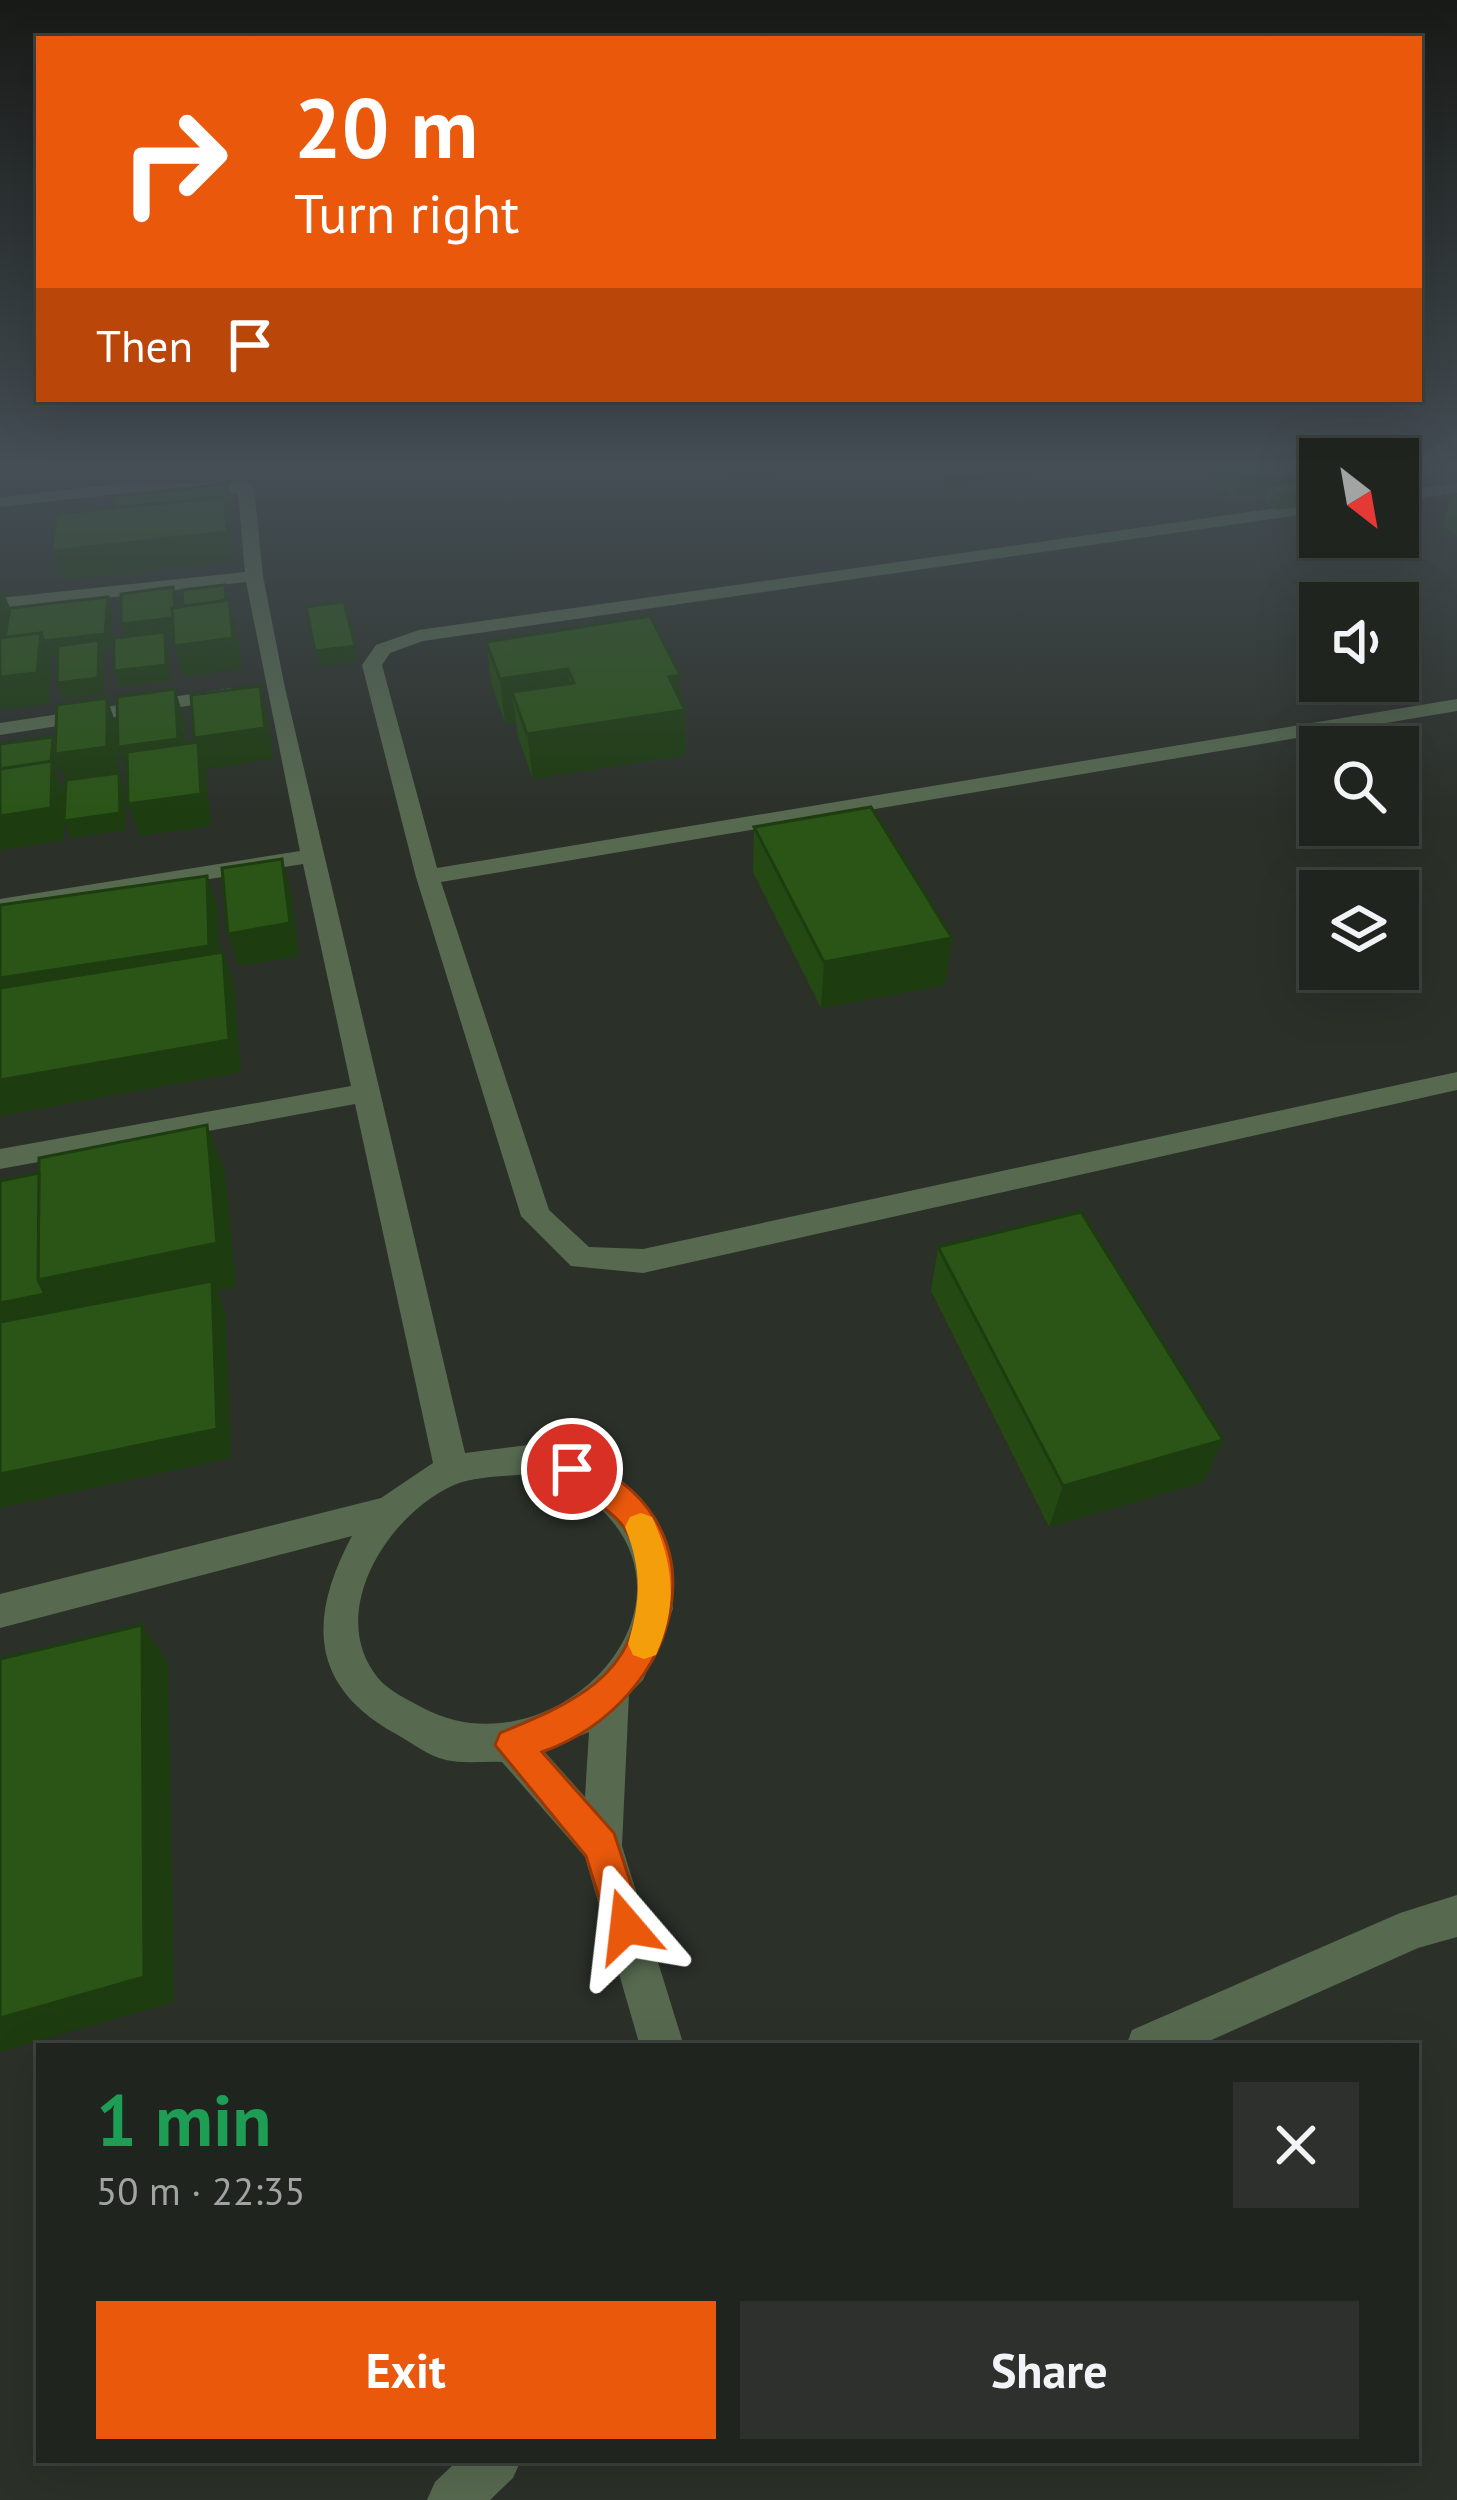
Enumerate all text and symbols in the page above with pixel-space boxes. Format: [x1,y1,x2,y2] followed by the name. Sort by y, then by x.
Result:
[294,72,478,181] text: 20 m
[96,84,252,240] icon: right
[294,178,519,248] text: Turn right
[217,312,283,378] icon: arrive
[96,316,193,374] text: Then
[1299,438,1419,558] north arrow
[1299,438,1419,990] map controls
[1299,582,1419,702] button: sound
[1299,726,1419,846] button: search
[1299,870,1419,990] button: layers
[521,1418,623,1520] pin
[539,1436,605,1502] icon: arrive
[563,1863,689,1989] position arrow
[96,2073,272,2166] text: 1 min
[1233,2082,1359,2208] button: close
[96,2165,305,2216] text: 50 m · 22:35
[96,2301,716,2439] button: Exit
[740,2301,1359,2439] button: Share

